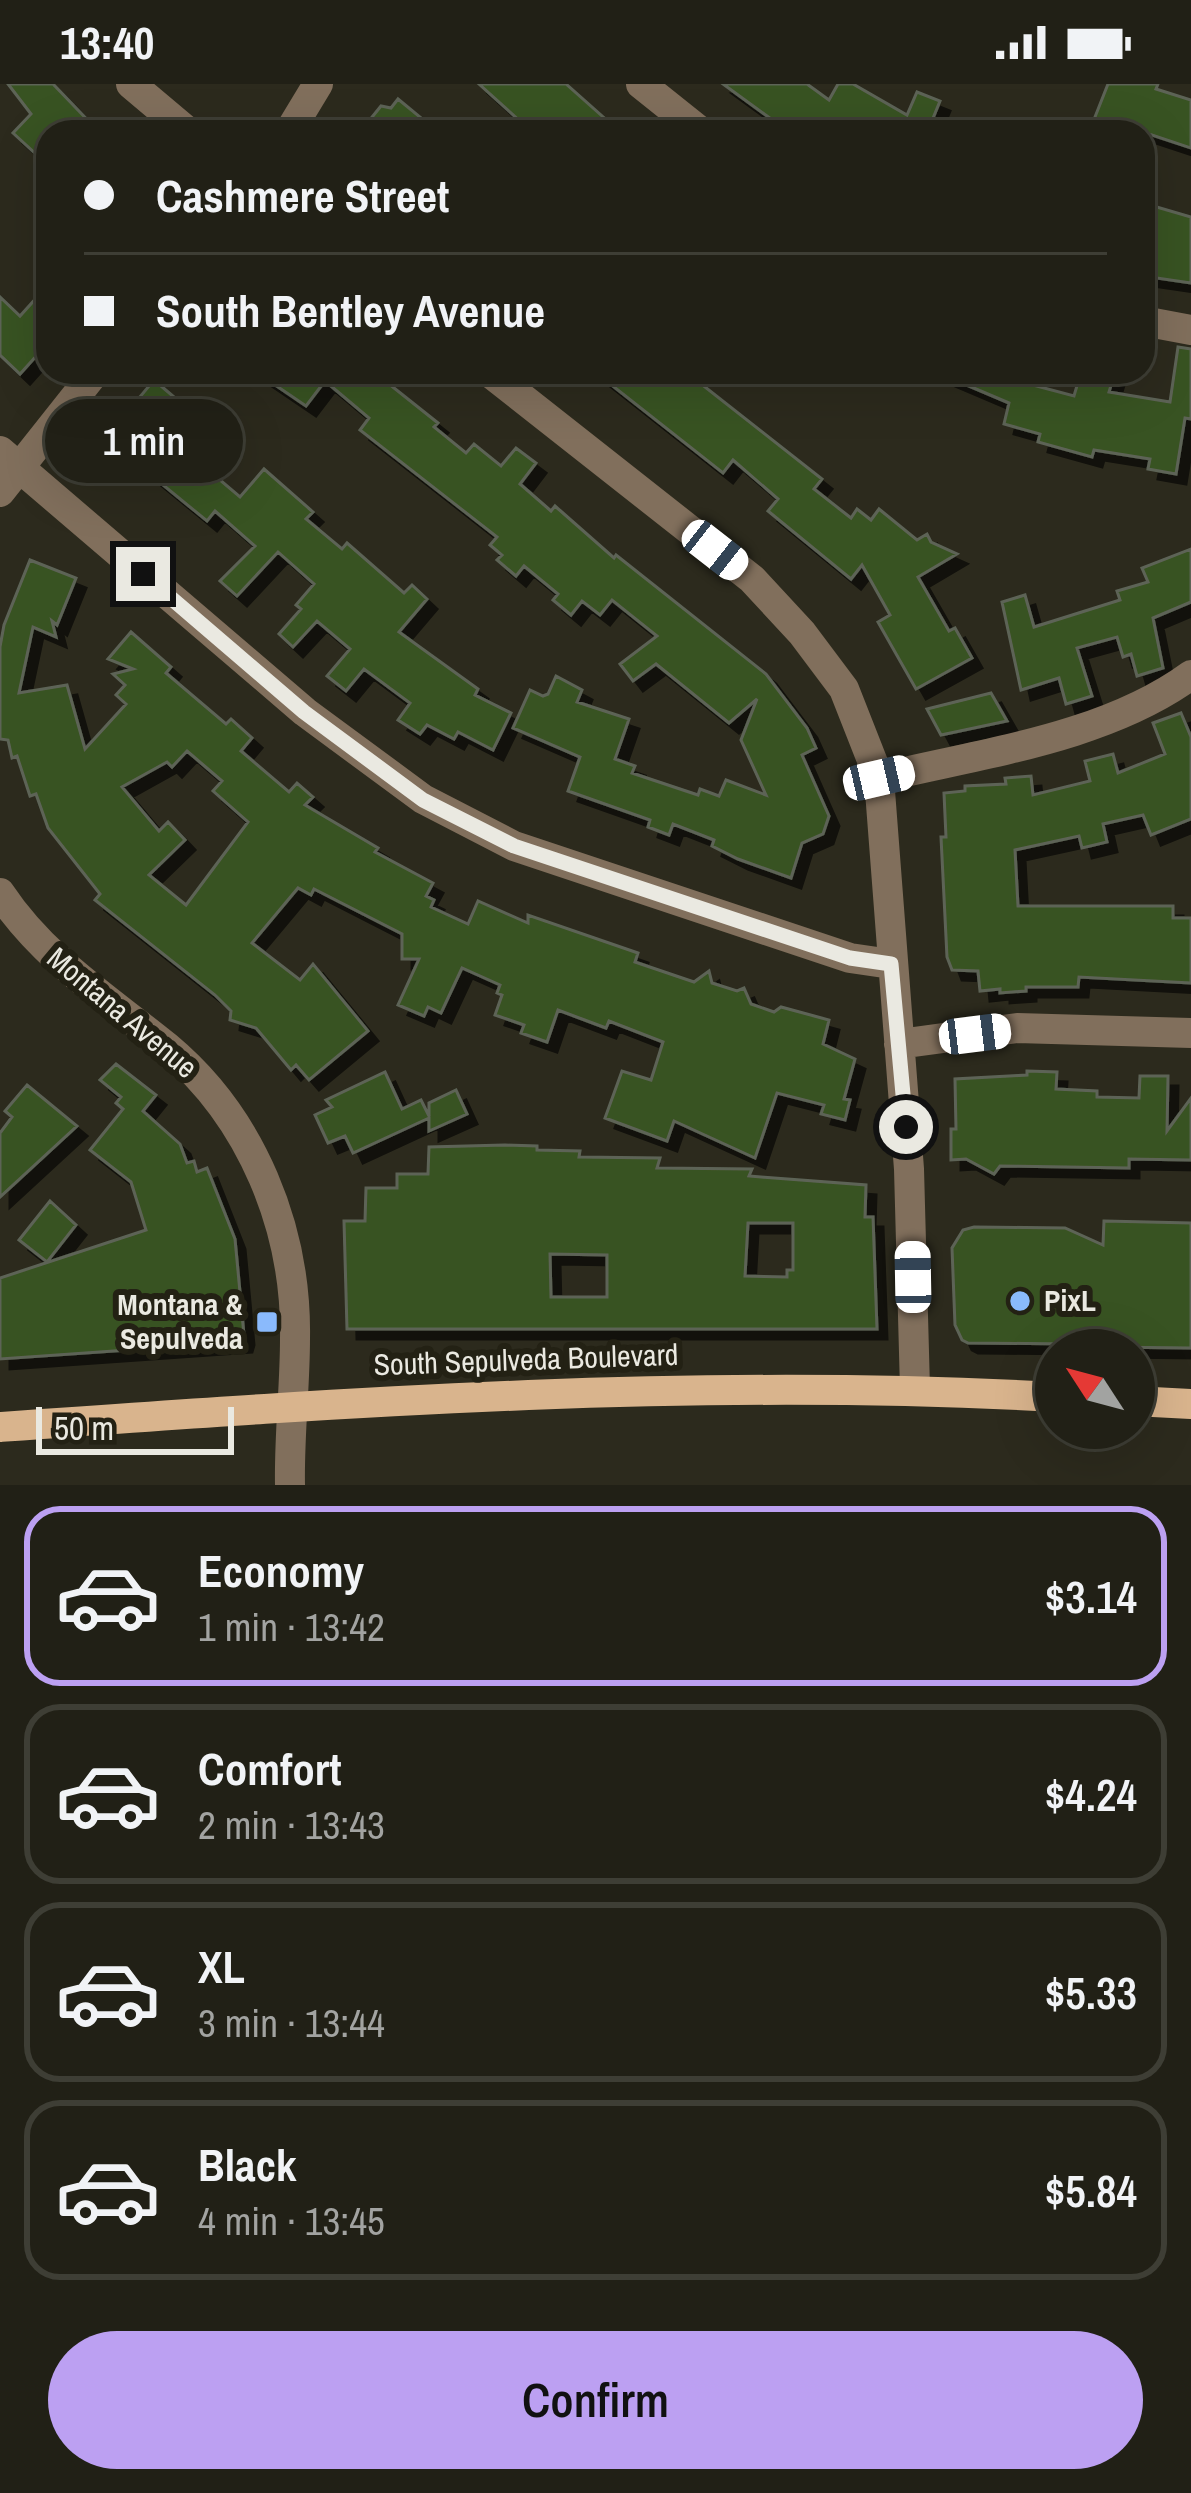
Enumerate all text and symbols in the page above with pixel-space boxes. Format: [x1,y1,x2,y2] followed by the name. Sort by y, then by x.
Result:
[60,12,154,73] text: 13:40
[156,165,449,226] text: Cashmere Street
[156,280,545,341] text: South Bentley Avenue
[44,400,242,484] callout: 1 min
[103,415,185,467] text: 1 min
[676,514,754,586] car
[116,547,170,601] route end
[840,752,918,804] car
[39,938,206,1087] street label: Montana Avenue
[937,1012,1013,1056] car
[879,1100,933,1154] route start
[894,1241,932,1313] car
[1044,1280,1096,1320] place label: PixL
[117,1284,243,1358] place label: Montana & Sepulveda
[1007,1288,1033,1314] marker: PixL
[254,1309,280,1335] marker: Montana & Sepulveda
[1035,1329,1155,1449] north arrow
[1035,1329,1155,1449] map controls
[373,1334,679,1384] street label: South Sepulveda Boulevard
[36,1401,234,1454] scale bar
[54,1406,114,1450] text: 50 m
[198,1540,364,1601] text: Economy
[54,1542,162,1650] icon: car
[1045,1566,1137,1627] text: $3.14
[198,1601,385,1653] text: 1 min · 13:42
[198,1738,341,1799] text: Comfort
[54,1740,162,1848] icon: car
[1045,1764,1137,1825] text: $4.24
[198,1799,385,1851] text: 2 min · 13:43
[198,1936,245,1997] text: XL
[54,1938,162,2046] icon: car
[1045,1962,1137,2023] text: $5.33
[198,1997,385,2049] text: 3 min · 13:44
[198,2134,296,2195] text: Black
[54,2136,162,2244] icon: car
[1045,2160,1137,2221] text: $5.84
[198,2195,385,2247] text: 4 min · 13:45
[48,2331,1143,2469] button: Confirm

